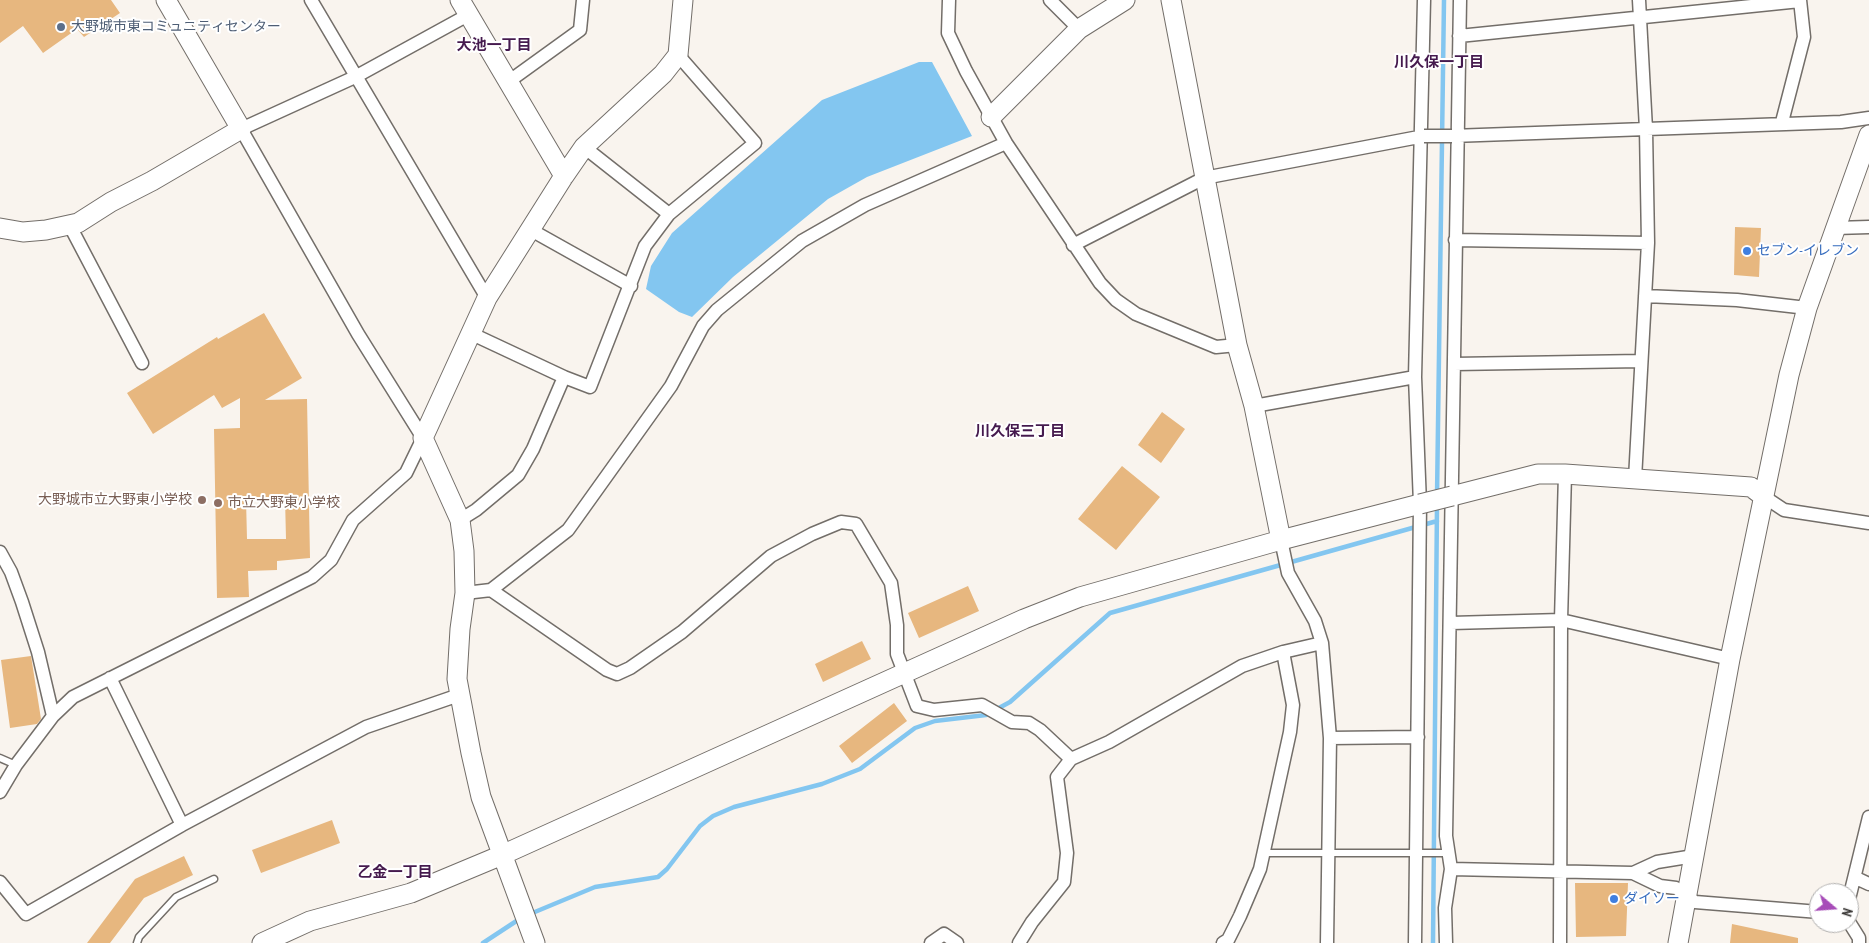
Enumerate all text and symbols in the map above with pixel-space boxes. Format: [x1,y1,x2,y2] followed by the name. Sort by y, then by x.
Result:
[71,19,281,35] place label: 大野城市東コミュニティセンター
[55,21,67,33] marker: 大野城市東コミュニティセンター
[457,37,531,55] district label: 大池一丁目
[1394,54,1484,72] district label: 川久保一丁目
[1757,243,1859,259] place label: セブン-イレブン
[1741,245,1753,257] marker: セブン-イレブン
[975,423,1065,441] district label: 川久保三丁目
[38,492,192,508] place label: 大野城市立大野東小学校
[196,494,208,506] marker: 大野城市立大野東小学校
[228,495,340,511] place label: 市立大野東小学校
[212,497,224,509] marker: 市立大野東小学校
[358,864,432,882] district label: 乙金一丁目
[1809,883,1859,933] north arrow
[1624,891,1680,907] place label: ダイソー
[1608,893,1620,905] marker: ダイソー
[1838,906,1857,919] text: N

